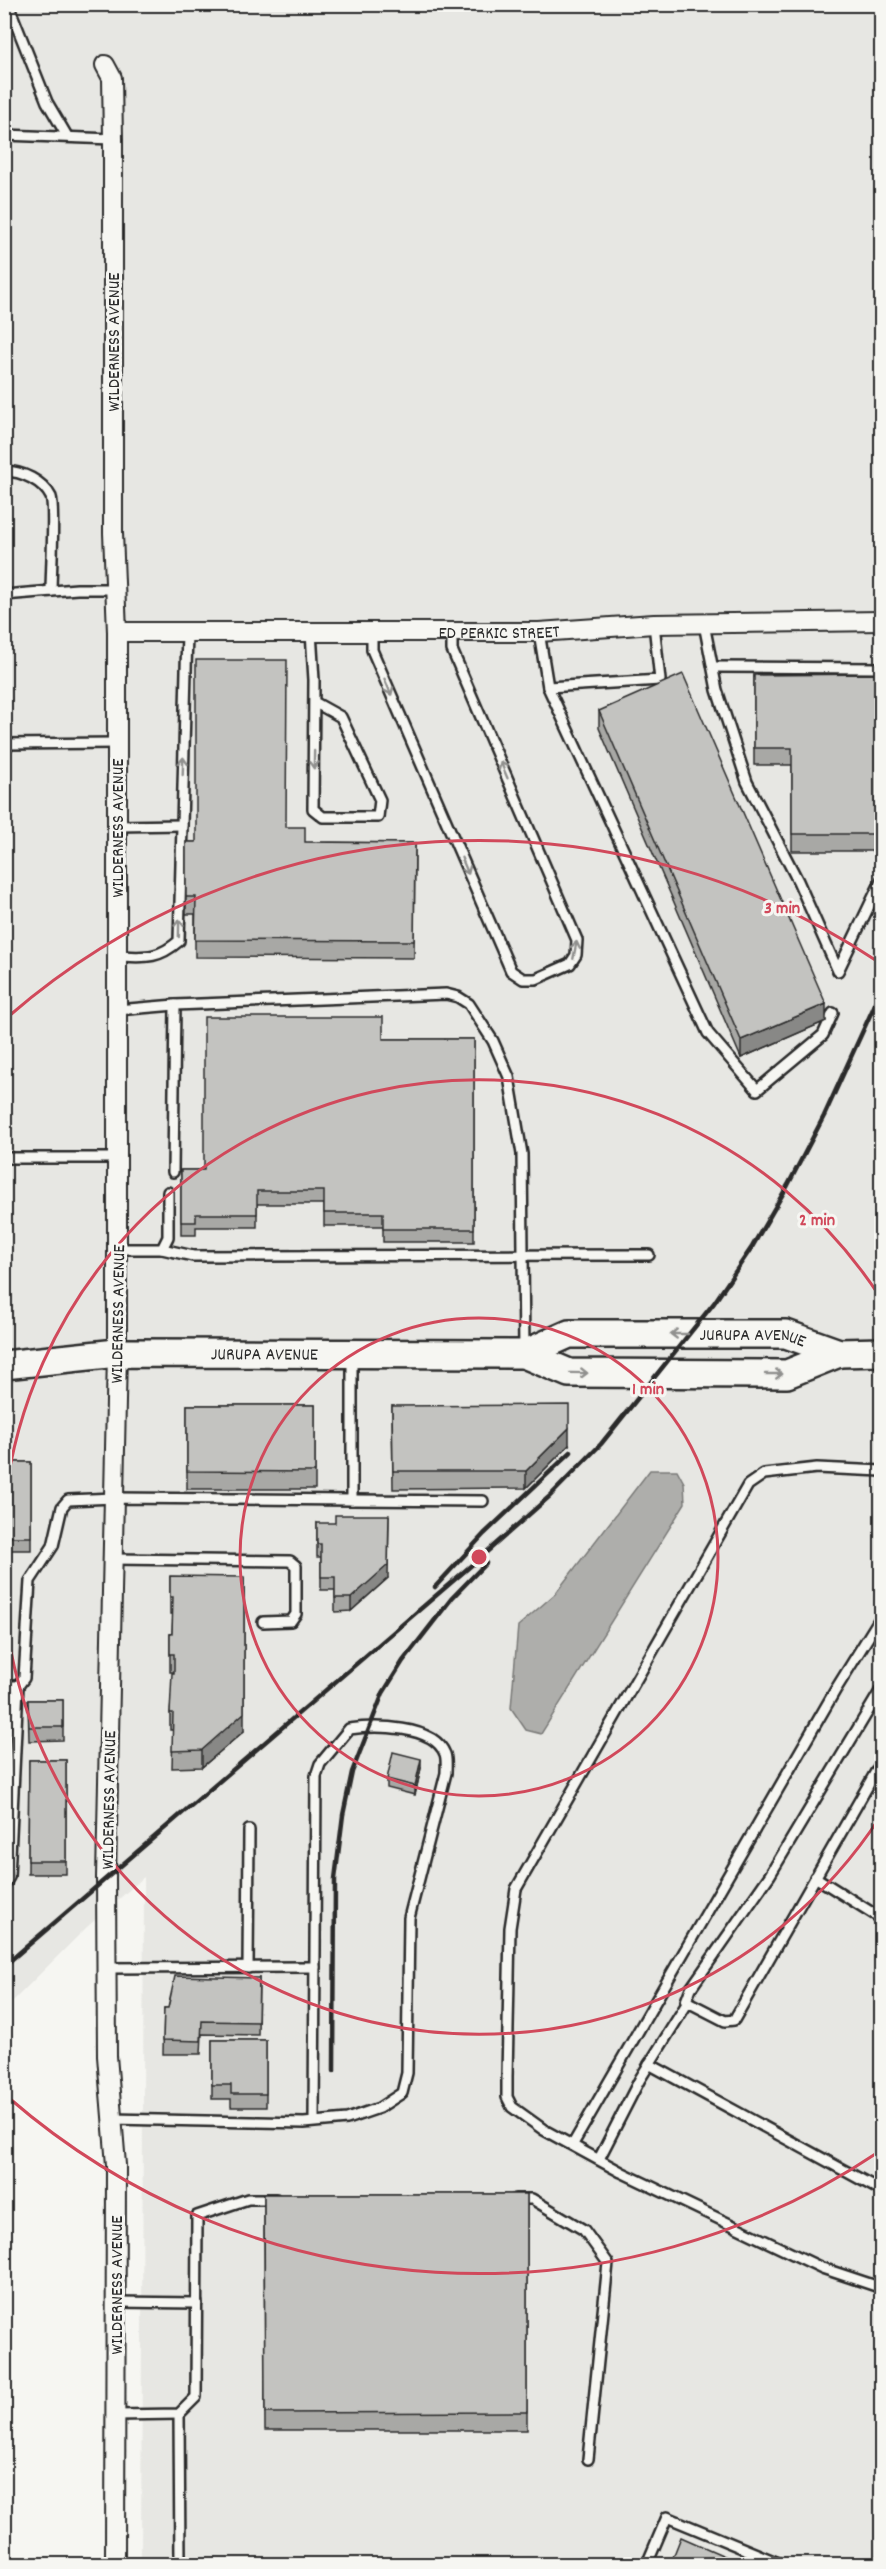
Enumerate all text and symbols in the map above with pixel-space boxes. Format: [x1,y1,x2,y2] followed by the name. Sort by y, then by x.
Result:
[103,273,128,411] street label: WILDERNESS AVENUE
[438,621,561,647] street label: ED PERKIC STREET
[383,678,394,696] one-way arrow
[308,750,320,770] one-way arrow
[178,757,189,777] one-way arrow
[107,759,132,897] street label: WILDERNESS AVENUE
[498,761,509,780] one-way arrow
[460,856,471,875] one-way arrow
[764,897,800,922] text: 3 min
[173,919,185,939] one-way arrow
[570,940,581,960] one-way arrow
[799,1209,835,1234] text: 2 min
[106,1244,133,1384] street label: WILDERNESS AVENUE
[699,1324,809,1355] street label: JURUPA AVENUE
[669,1328,689,1340] one-way arrow
[211,1343,318,1368] street label: JURUPA AVENUE
[568,1367,588,1379] one-way arrow
[763,1368,783,1380] one-way arrow
[632,1378,664,1403] text: 1 min
[469,1547,489,1567] centre of rings
[97,1730,124,1870] street label: WILDERNESS AVENUE
[106,2216,131,2354] street label: WILDERNESS AVENUE

